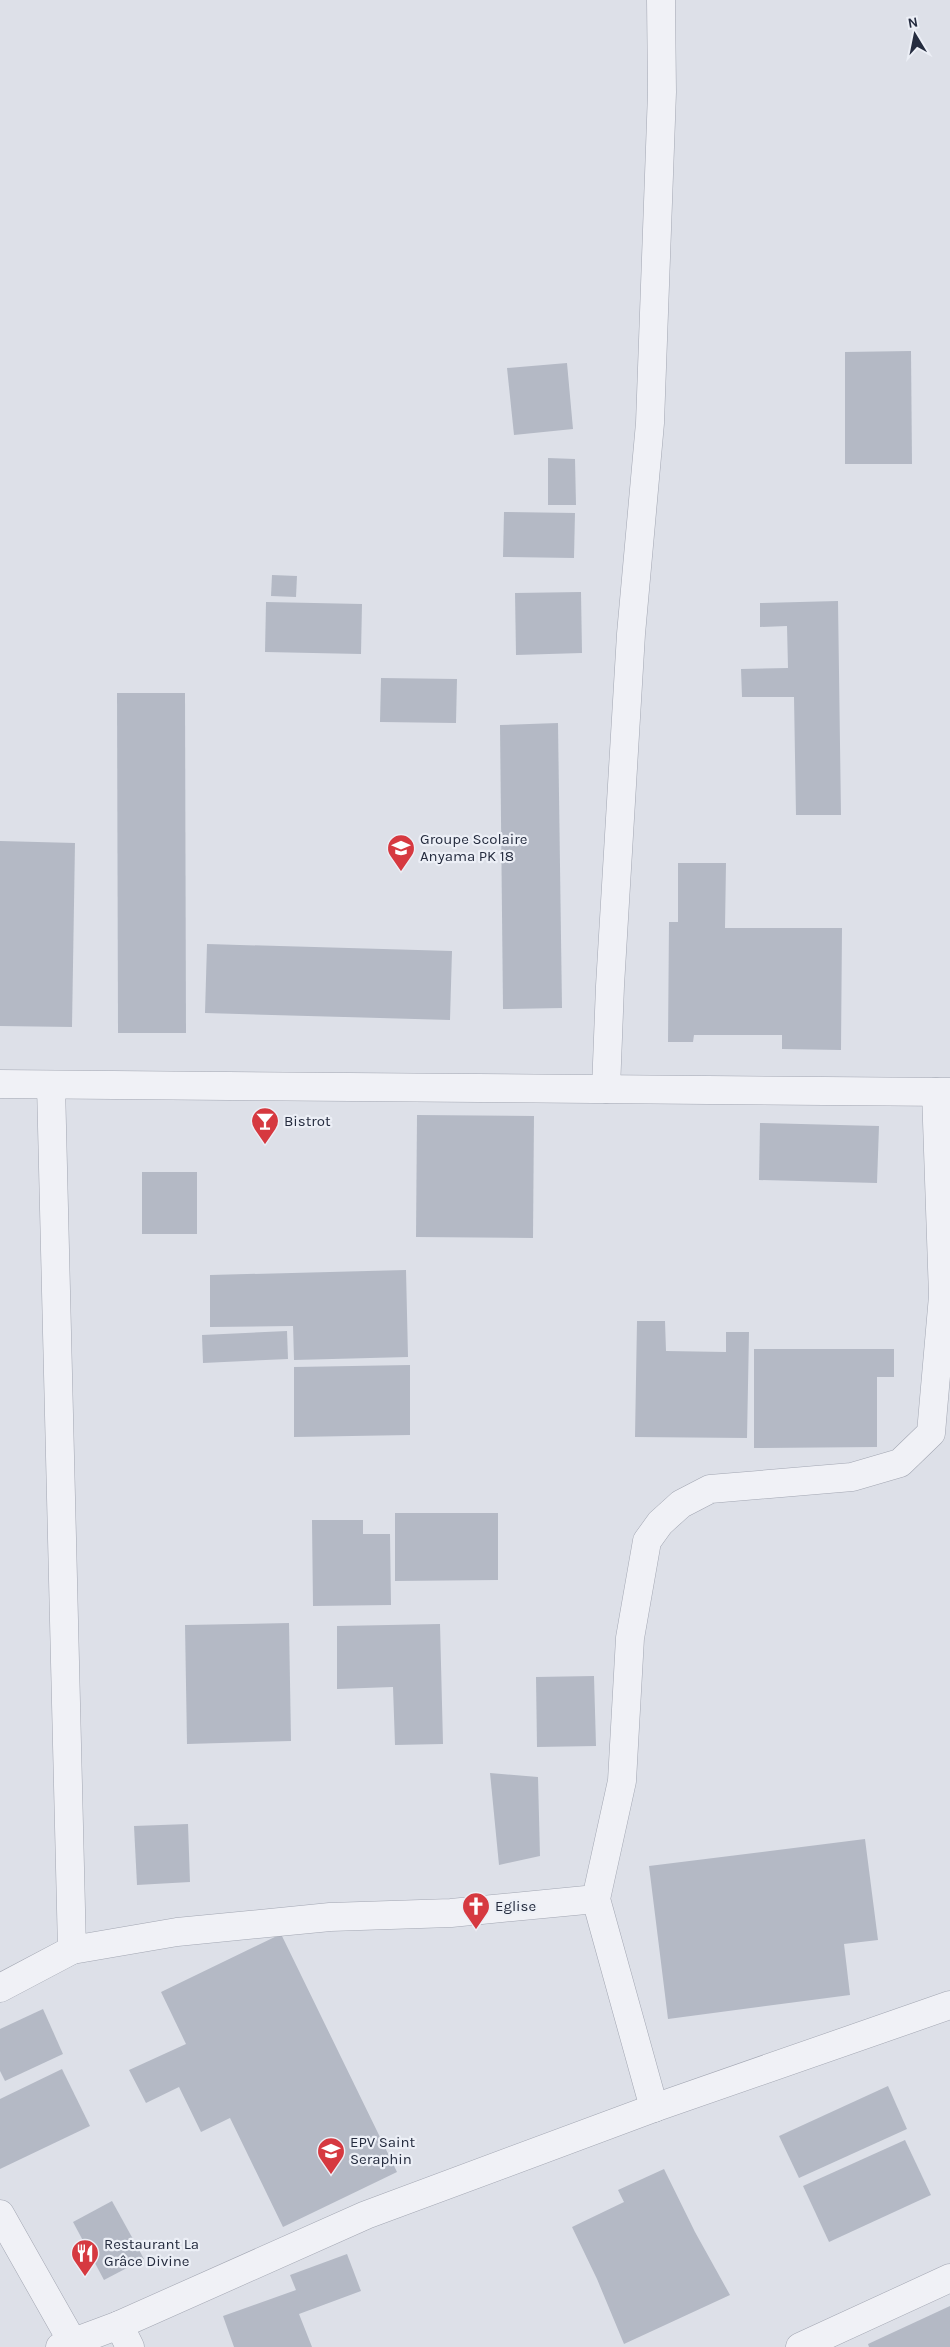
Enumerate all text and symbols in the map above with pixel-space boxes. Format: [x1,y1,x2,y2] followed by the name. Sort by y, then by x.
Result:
[890,10,940,60] north arrow
[906,13,919,32] text: N
[420,830,527,865] place label: Groupe Scolaire Anyama PK 18
[386,833,416,872] school or university icon: Groupe Scolaire Anyama PK 18
[250,1106,280,1145] bar icon: Bistrot
[284,1112,331,1130] place label: Bistrot
[461,1891,491,1930] church icon: Eglise
[495,1897,536,1915] place label: Eglise
[350,2133,416,2168] place label: EPV Saint Seraphin
[316,2136,346,2175] school or university icon: EPV Saint Seraphin
[104,2235,199,2270] place label: Restaurant La Grâce Divine
[70,2238,100,2277] restaurant icon: Restaurant La Grâce Divine

